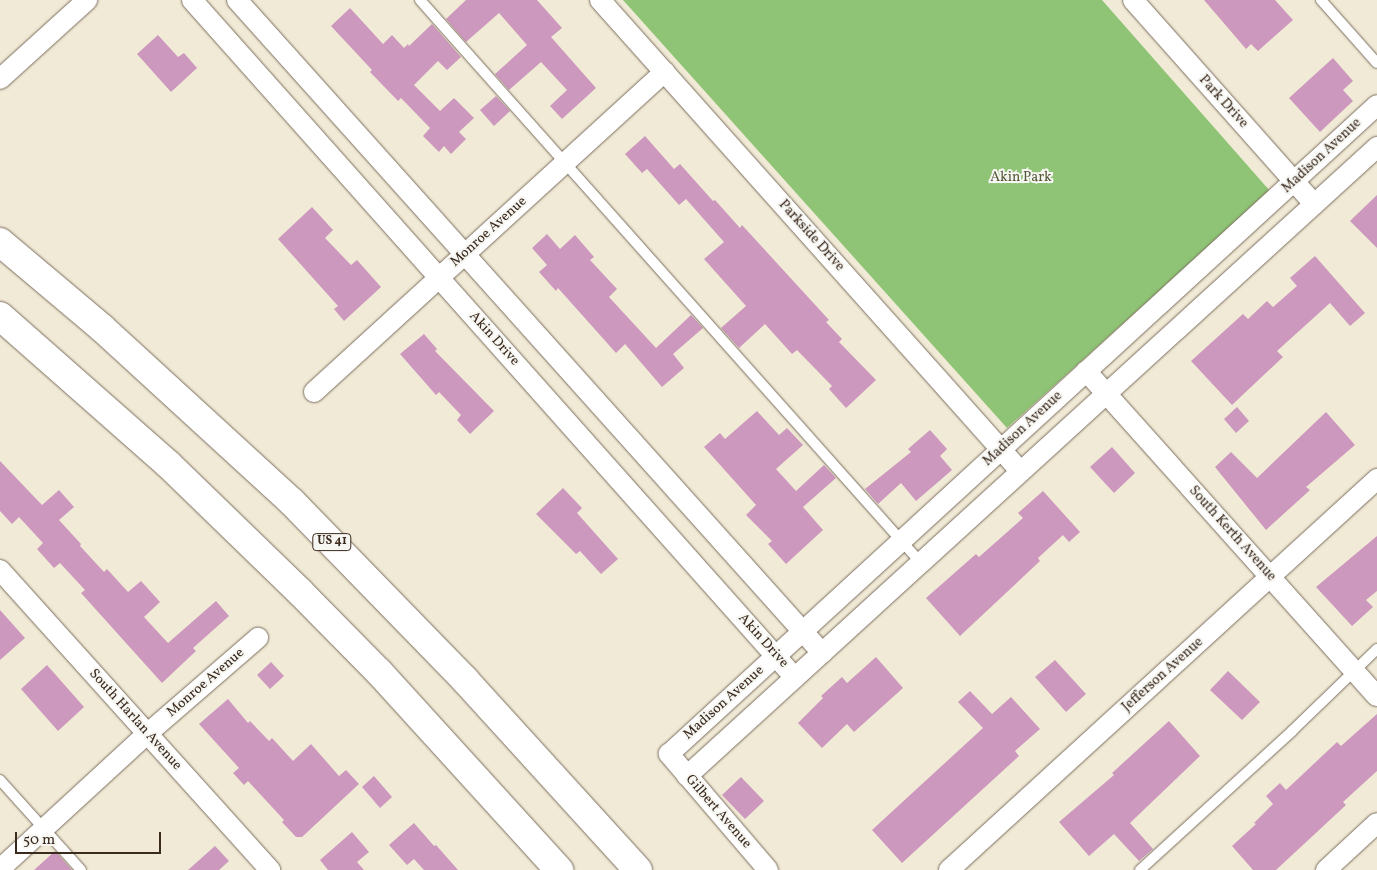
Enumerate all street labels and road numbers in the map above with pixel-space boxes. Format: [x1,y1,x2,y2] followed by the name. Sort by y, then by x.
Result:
[1195,72,1251,132] street label: Park Drive
[1279,115,1365,197] street label: Madison Avenue
[447,193,531,271] street label: Monroe Avenue
[775,197,847,275] street label: Parkside Drive
[465,308,523,370] street label: Akin Drive
[980,388,1066,470] street label: Madison Avenue
[1185,483,1279,585] street label: South Kerth Avenue
[312,532,352,552] road number: US 41
[734,610,792,672] street label: Akin Drive
[1119,634,1207,716] street label: Jefferson Avenue
[164,645,248,721] street label: Monroe Avenue
[680,662,768,744] street label: Madison Avenue
[85,666,185,774] street label: South Harlan Avenue
[681,772,755,852] street label: Gilbert Avenue

